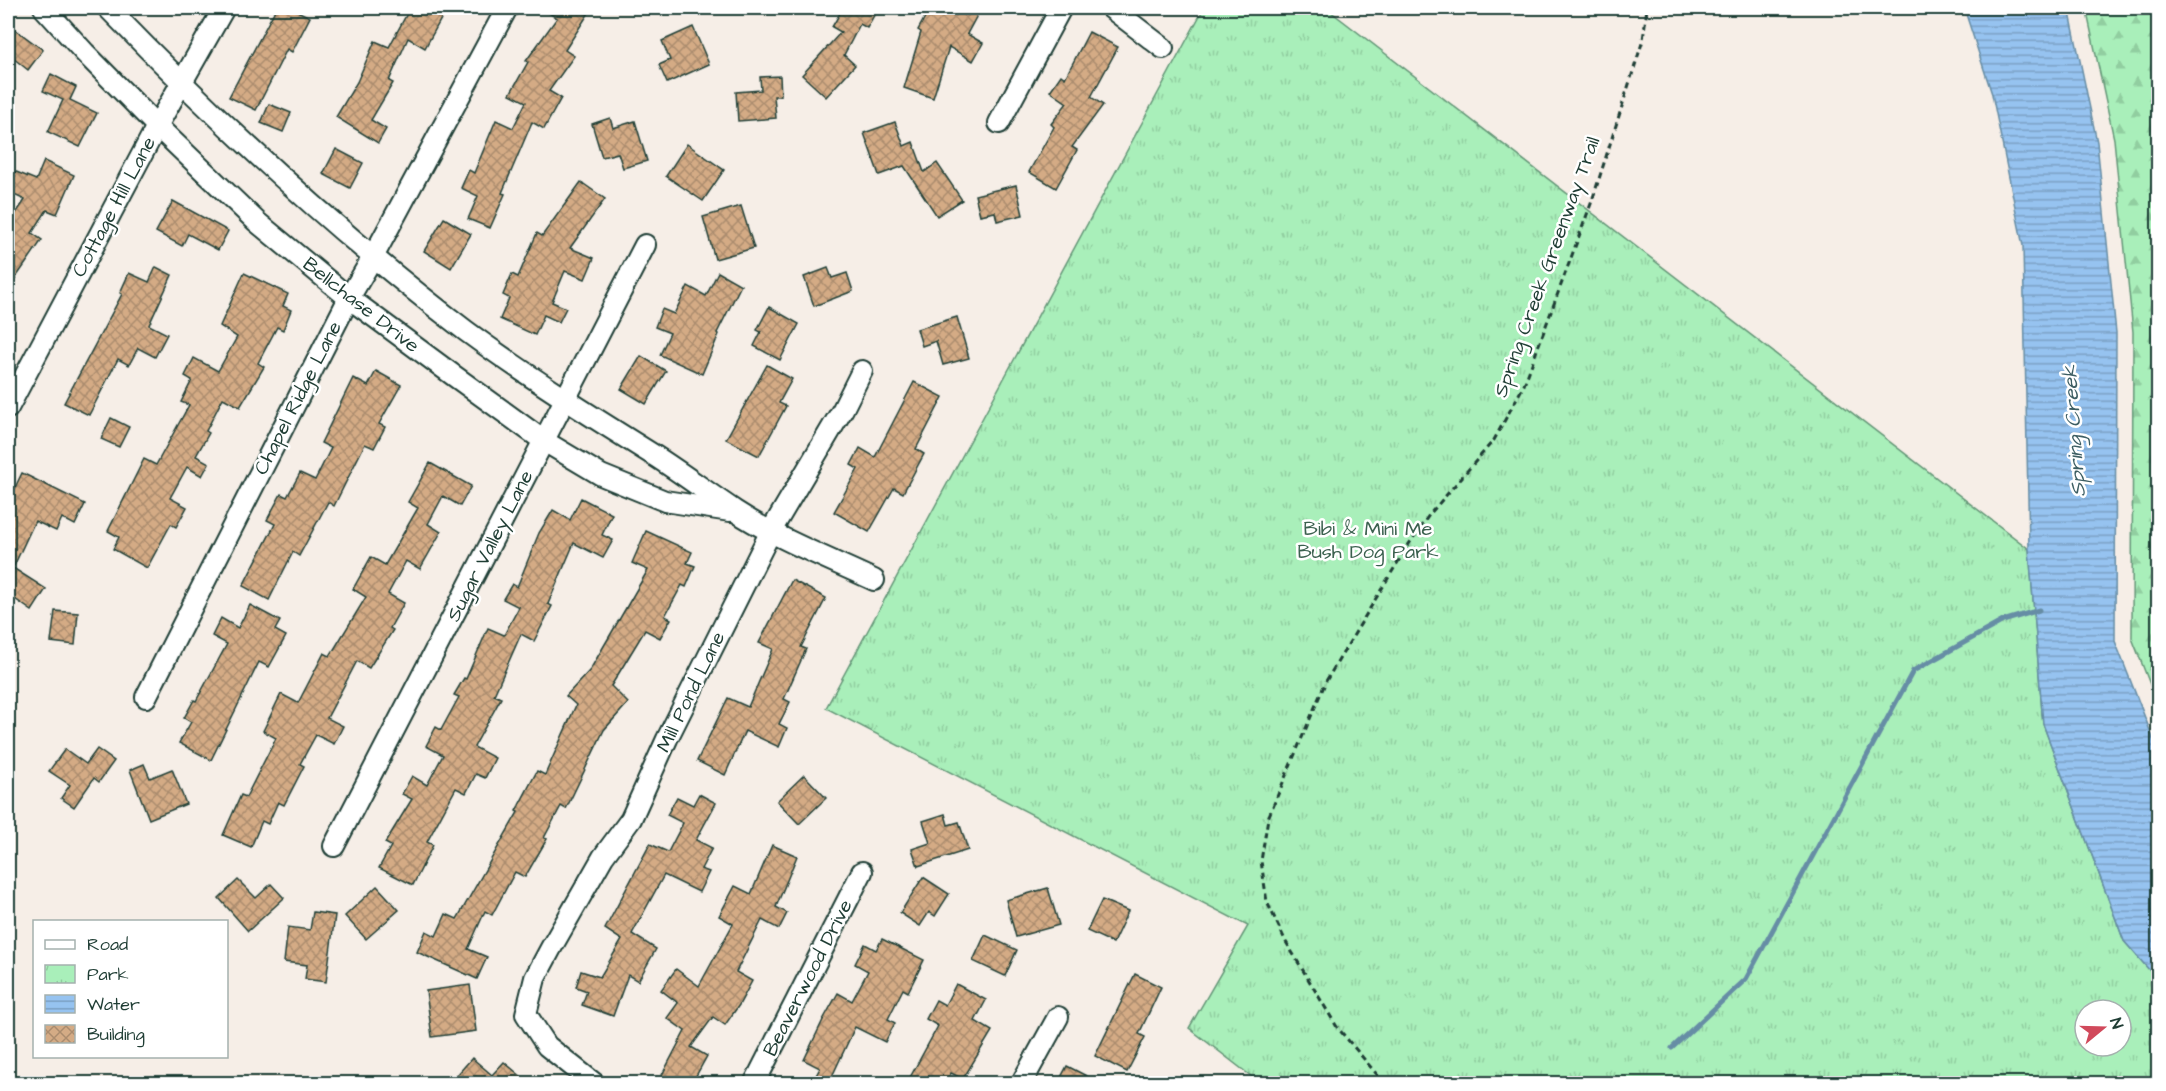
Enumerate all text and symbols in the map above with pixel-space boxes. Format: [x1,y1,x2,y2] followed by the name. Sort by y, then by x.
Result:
[65,132,164,283] street label: Cottage Hill Lane
[1487,133,1608,401] street label: Spring Creek Greenway Trail
[297,251,425,360] street label: Bellchase Drive
[247,316,350,480] street label: Chapel Ridge Lane
[2055,363,2094,498] water label: Spring Creek
[440,465,541,627] street label: Sugar Valley Lane
[1297,515,1439,567] park label: Bibi & Mini Me Bush Dog Park
[650,627,732,757] street label: Mill Pond Lane
[756,895,860,1061] street label: Beaverwood Drive
[33,920,228,1058] legend
[87,932,128,957] text: Road
[87,962,129,987] text: Park
[87,992,140,1017] text: Water
[2073,998,2133,1058] north arrow
[2104,1015,2128,1032] text: N
[87,1022,145,1048] text: Building

